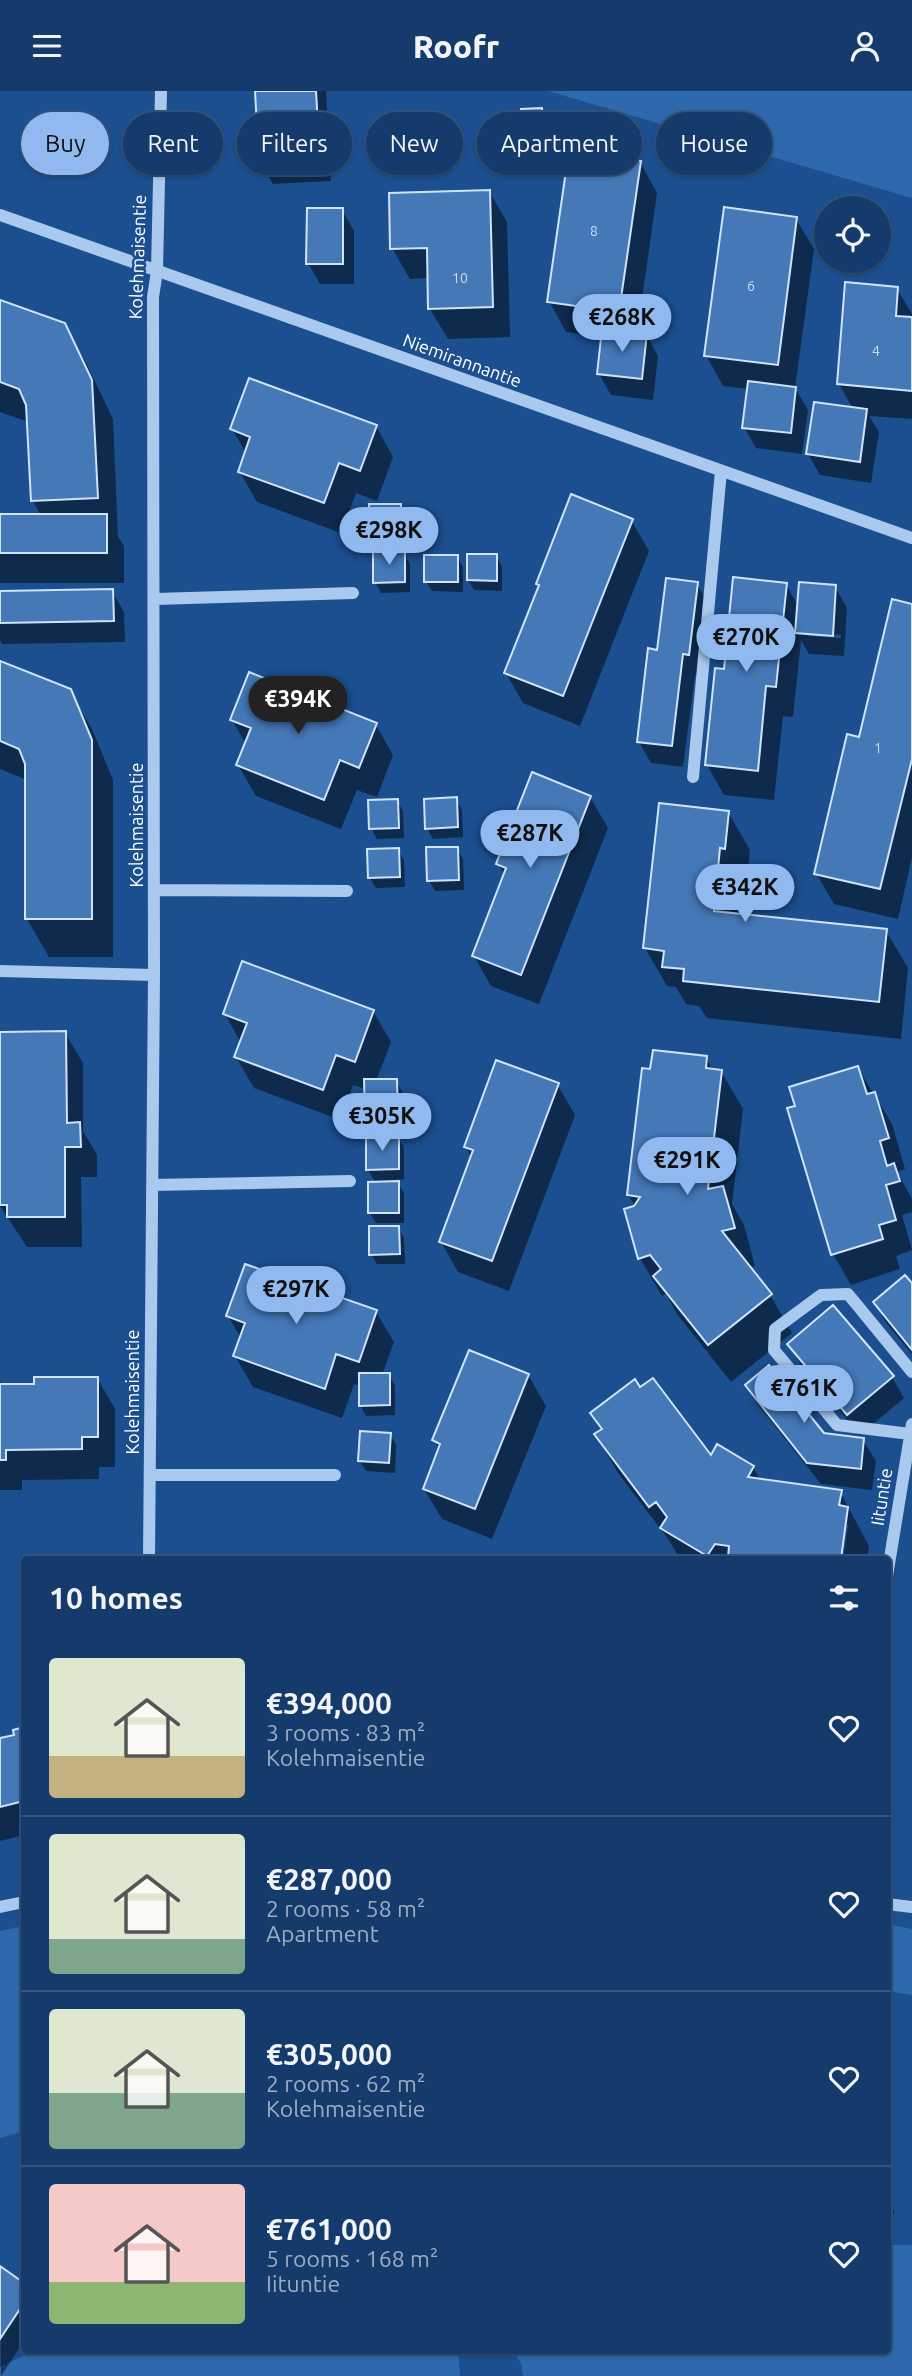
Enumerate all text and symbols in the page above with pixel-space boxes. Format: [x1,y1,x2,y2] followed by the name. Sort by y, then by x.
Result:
[28,27,66,65] icon: menu
[846,27,884,65] icon: person
[413,28,499,64] text: Roofr
[21,112,109,175] chip: Buy
[123,112,223,175] chip: Rent
[237,112,352,175] chip: Filters
[366,112,463,175] chip: New
[477,112,642,175] chip: Apartment
[656,112,772,175] chip: House
[125,194,149,320] street label: Kolehmaisentie
[814,196,891,273] map controls
[814,196,891,273] button: locate
[590,223,598,239] house number: 8
[452,270,468,286] house number: 10
[747,278,755,294] house number: 6
[573,295,671,354] pin: €268K
[588,304,656,329] text: €268K
[400,329,524,391] street label: Niemirannantie
[872,343,880,359] house number: 4
[340,507,438,567] pin: €298K
[355,517,423,542] text: €298K
[697,615,795,674] pin: €270K
[712,624,780,649] text: €270K
[249,677,347,736] pin: €394K
[264,686,332,711] text: €394K
[874,740,882,756] house number: 1
[126,763,146,887] street label: Kolehmaisentie
[481,811,579,870] pin: €287K
[496,820,564,845] text: €287K
[696,865,794,924] pin: €342K
[711,874,779,899] text: €342K
[333,1093,431,1153] pin: €305K
[348,1103,416,1128] text: €305K
[638,1137,736,1197] pin: €291K
[653,1147,721,1172] text: €291K
[247,1267,345,1326] pin: €297K
[262,1276,330,1301] text: €297K
[122,1330,142,1454] street label: Kolehmaisentie
[755,1365,853,1425] pin: €761K
[770,1375,838,1400] text: €761K
[867,1467,895,1527] street label: Iituntie
[825,1579,863,1617] icon: filters
[49,1581,183,1615] text: 10 homes
[105,1686,189,1770] icon: home
[266,1686,392,1720] text: €394,000
[825,1709,863,1747] icon: heart
[266,1720,425,1745] text: 3 rooms · 83 m²
[266,1745,425,1770] text: Kolehmaisentie
[105,1862,189,1946] icon: home
[266,1862,392,1896] text: €287,000
[825,1885,863,1923] icon: heart
[266,1896,425,1921] text: 2 rooms · 58 m²
[266,1921,379,1946] text: Apartment
[105,2037,189,2121] icon: home
[266,2037,392,2071] text: €305,000
[825,2060,863,2098] icon: heart
[266,2071,425,2096] text: 2 rooms · 62 m²
[266,2096,425,2121] text: Kolehmaisentie
[105,2212,189,2296] icon: home
[266,2212,392,2246] text: €761,000
[825,2235,863,2273] icon: heart
[266,2246,438,2271] text: 5 rooms · 168 m²
[266,2271,340,2296] text: Iituntie

